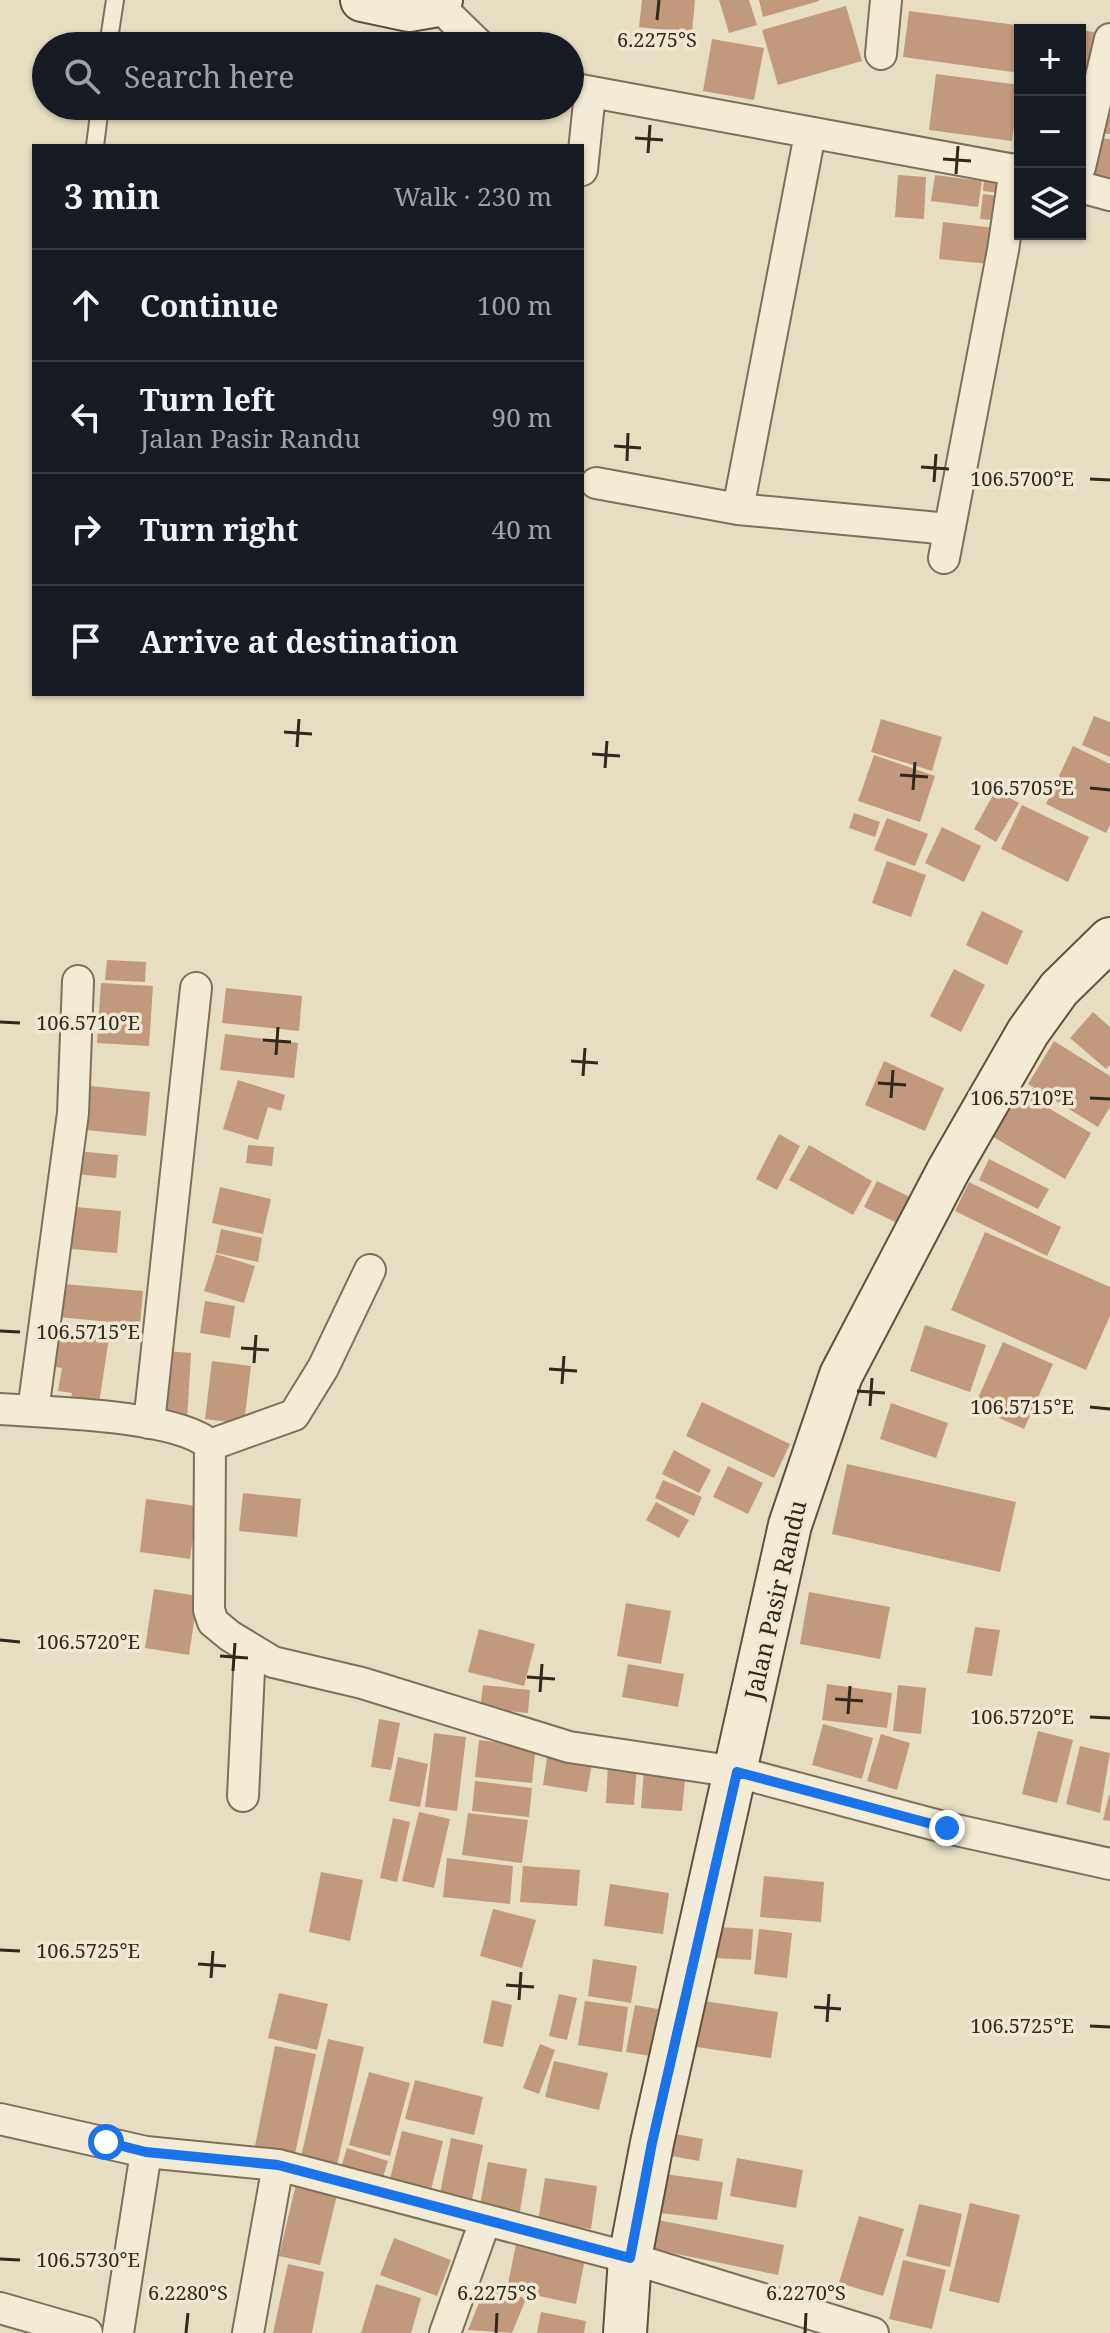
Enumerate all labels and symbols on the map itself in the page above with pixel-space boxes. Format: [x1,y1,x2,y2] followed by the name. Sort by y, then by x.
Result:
[617,26,697,53] text: 6.2275°S
[970,465,1074,492] text: 106.5700°E
[970,774,1074,801] text: 106.5705°E
[36,1009,140,1036] text: 106.5710°E
[970,1084,1074,1111] text: 106.5710°E
[36,1318,140,1345] text: 106.5715°E
[970,1393,1074,1420] text: 106.5715°E
[735,1497,814,1704] street label: Jalan Pasir Randu
[36,1628,140,1655] text: 106.5720°E
[970,1703,1074,1730] text: 106.5720°E
[929,1810,965,1846] route end
[36,1937,140,1964] text: 106.5725°E
[970,2012,1074,2039] text: 106.5725°E
[88,2124,124,2160] route start
[36,2246,140,2273] text: 106.5730°E
[148,2279,228,2306] text: 6.2280°S
[457,2279,537,2306] text: 6.2275°S
[766,2279,846,2306] text: 6.2270°S

